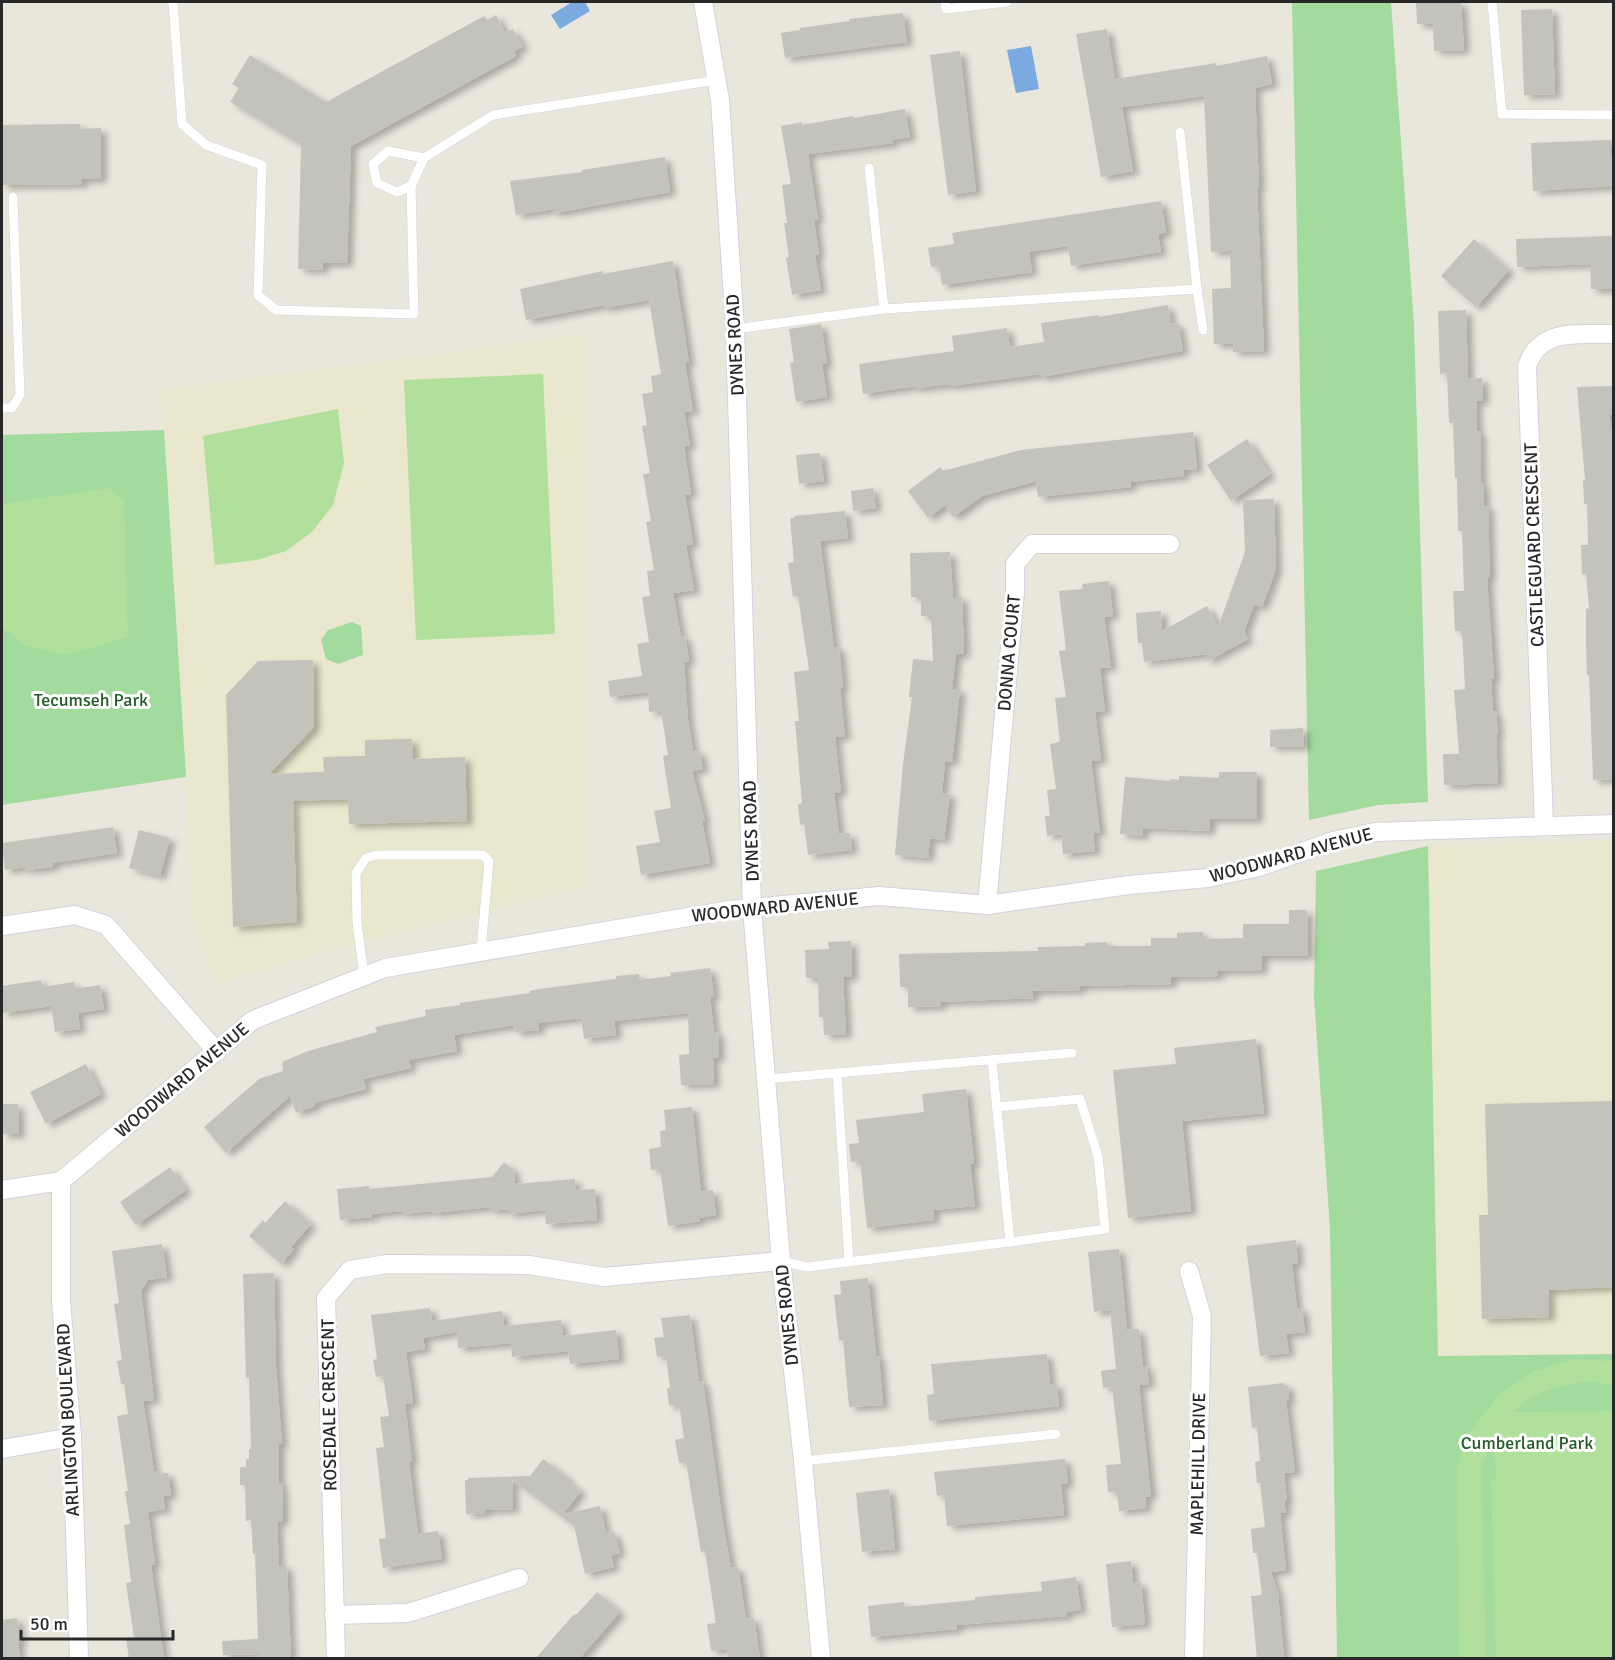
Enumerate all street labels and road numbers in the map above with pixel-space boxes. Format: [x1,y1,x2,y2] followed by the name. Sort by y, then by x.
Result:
[721,294,749,396] street label: DYNES ROAD
[1519,442,1549,647] street label: CASTLEGUARD CRESCENT
[993,594,1025,712] street label: DONNA COURT
[738,780,764,882] street label: DYNES ROAD
[1207,823,1375,887] street label: WOODWARD AVENUE
[690,887,860,927] street label: WOODWARD AVENUE
[111,1018,253,1142] street label: WOODWARD AVENUE
[771,1263,803,1367] street label: DYNES ROAD
[316,1319,342,1491] street label: ROSEDALE CRESCENT
[52,1323,84,1517] street label: ARLINGTON BOULEVARD
[1186,1392,1210,1536] street label: MAPLEHILL DRIVE

